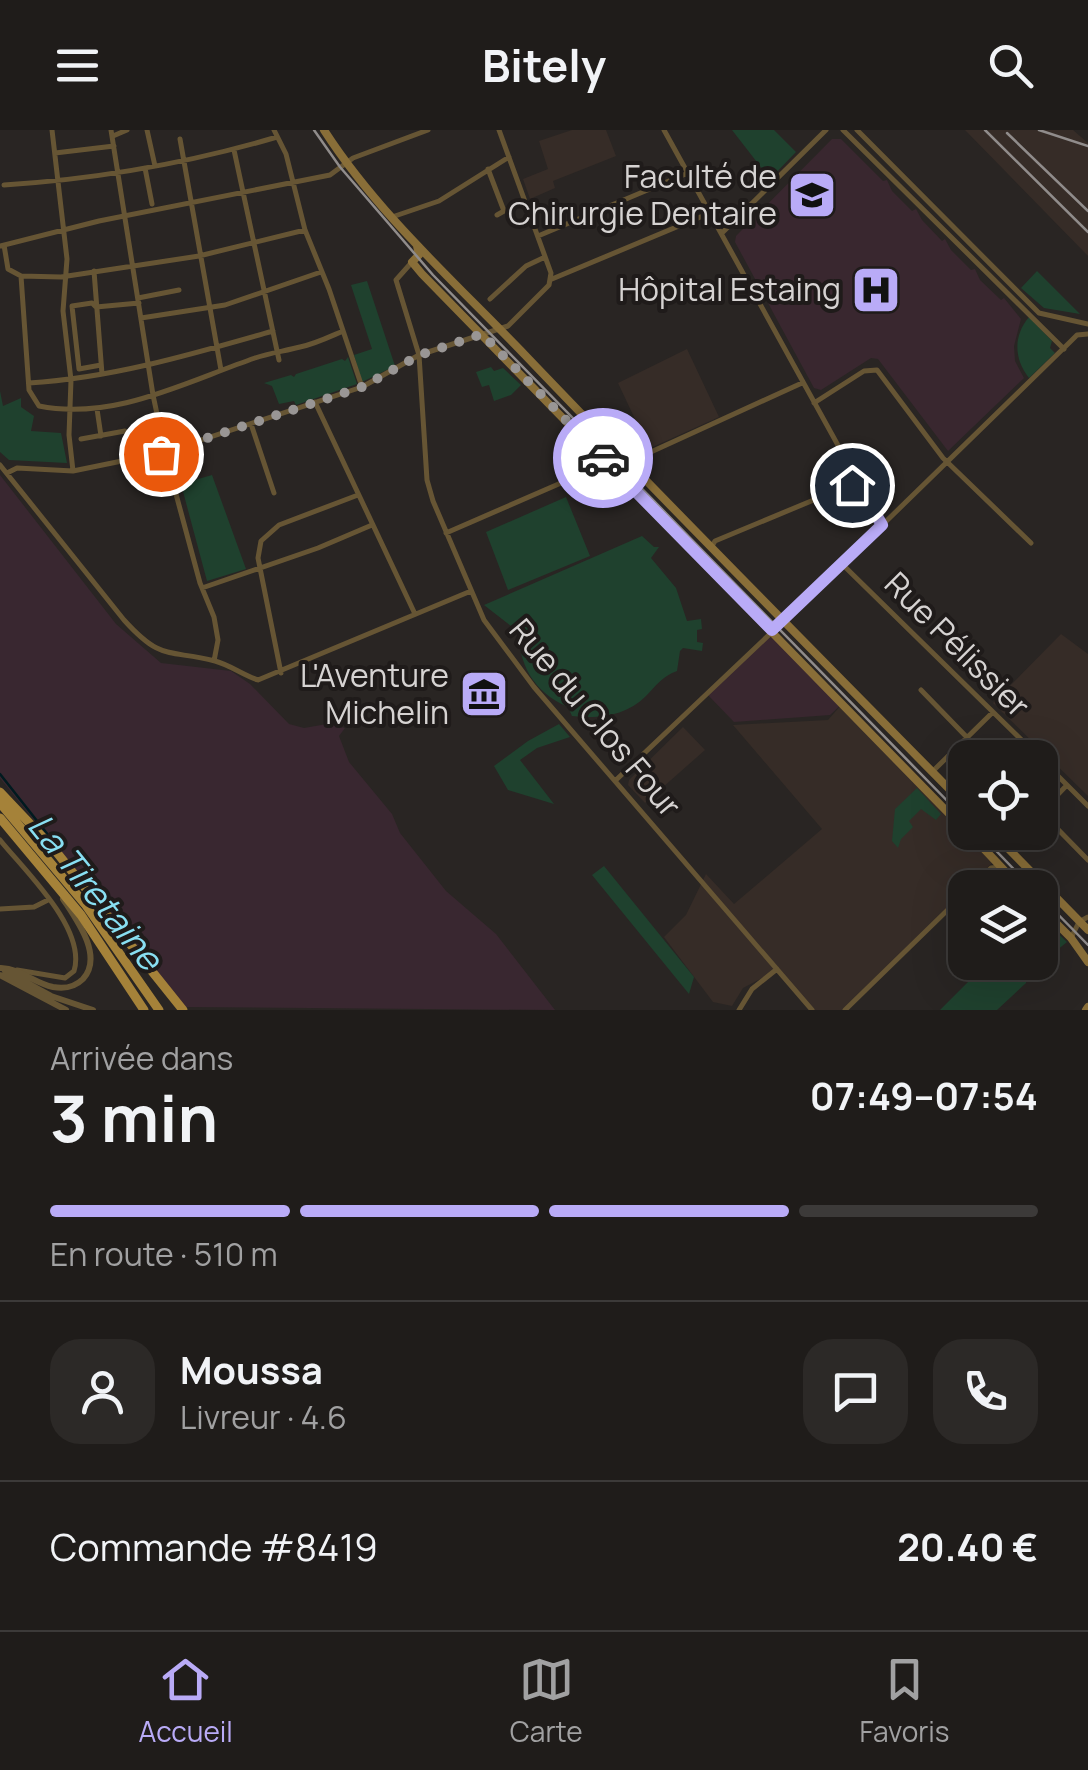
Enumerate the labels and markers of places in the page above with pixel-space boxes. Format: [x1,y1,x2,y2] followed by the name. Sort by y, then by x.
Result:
[508,154,777,235] place label: Faculté de Chirurgie Dentaire
[786,169,838,221] school or university icon: Faculté de Chirurgie Dentaire
[850,264,902,316] hospital icon: Hôpital Estaing
[618,267,841,311] place label: Hôpital Estaing
[119,412,204,497] pin
[810,443,895,528] pin
[300,653,449,734] place label: L'Aventure Michelin
[458,668,510,720] museum icon: L'Aventure Michelin

